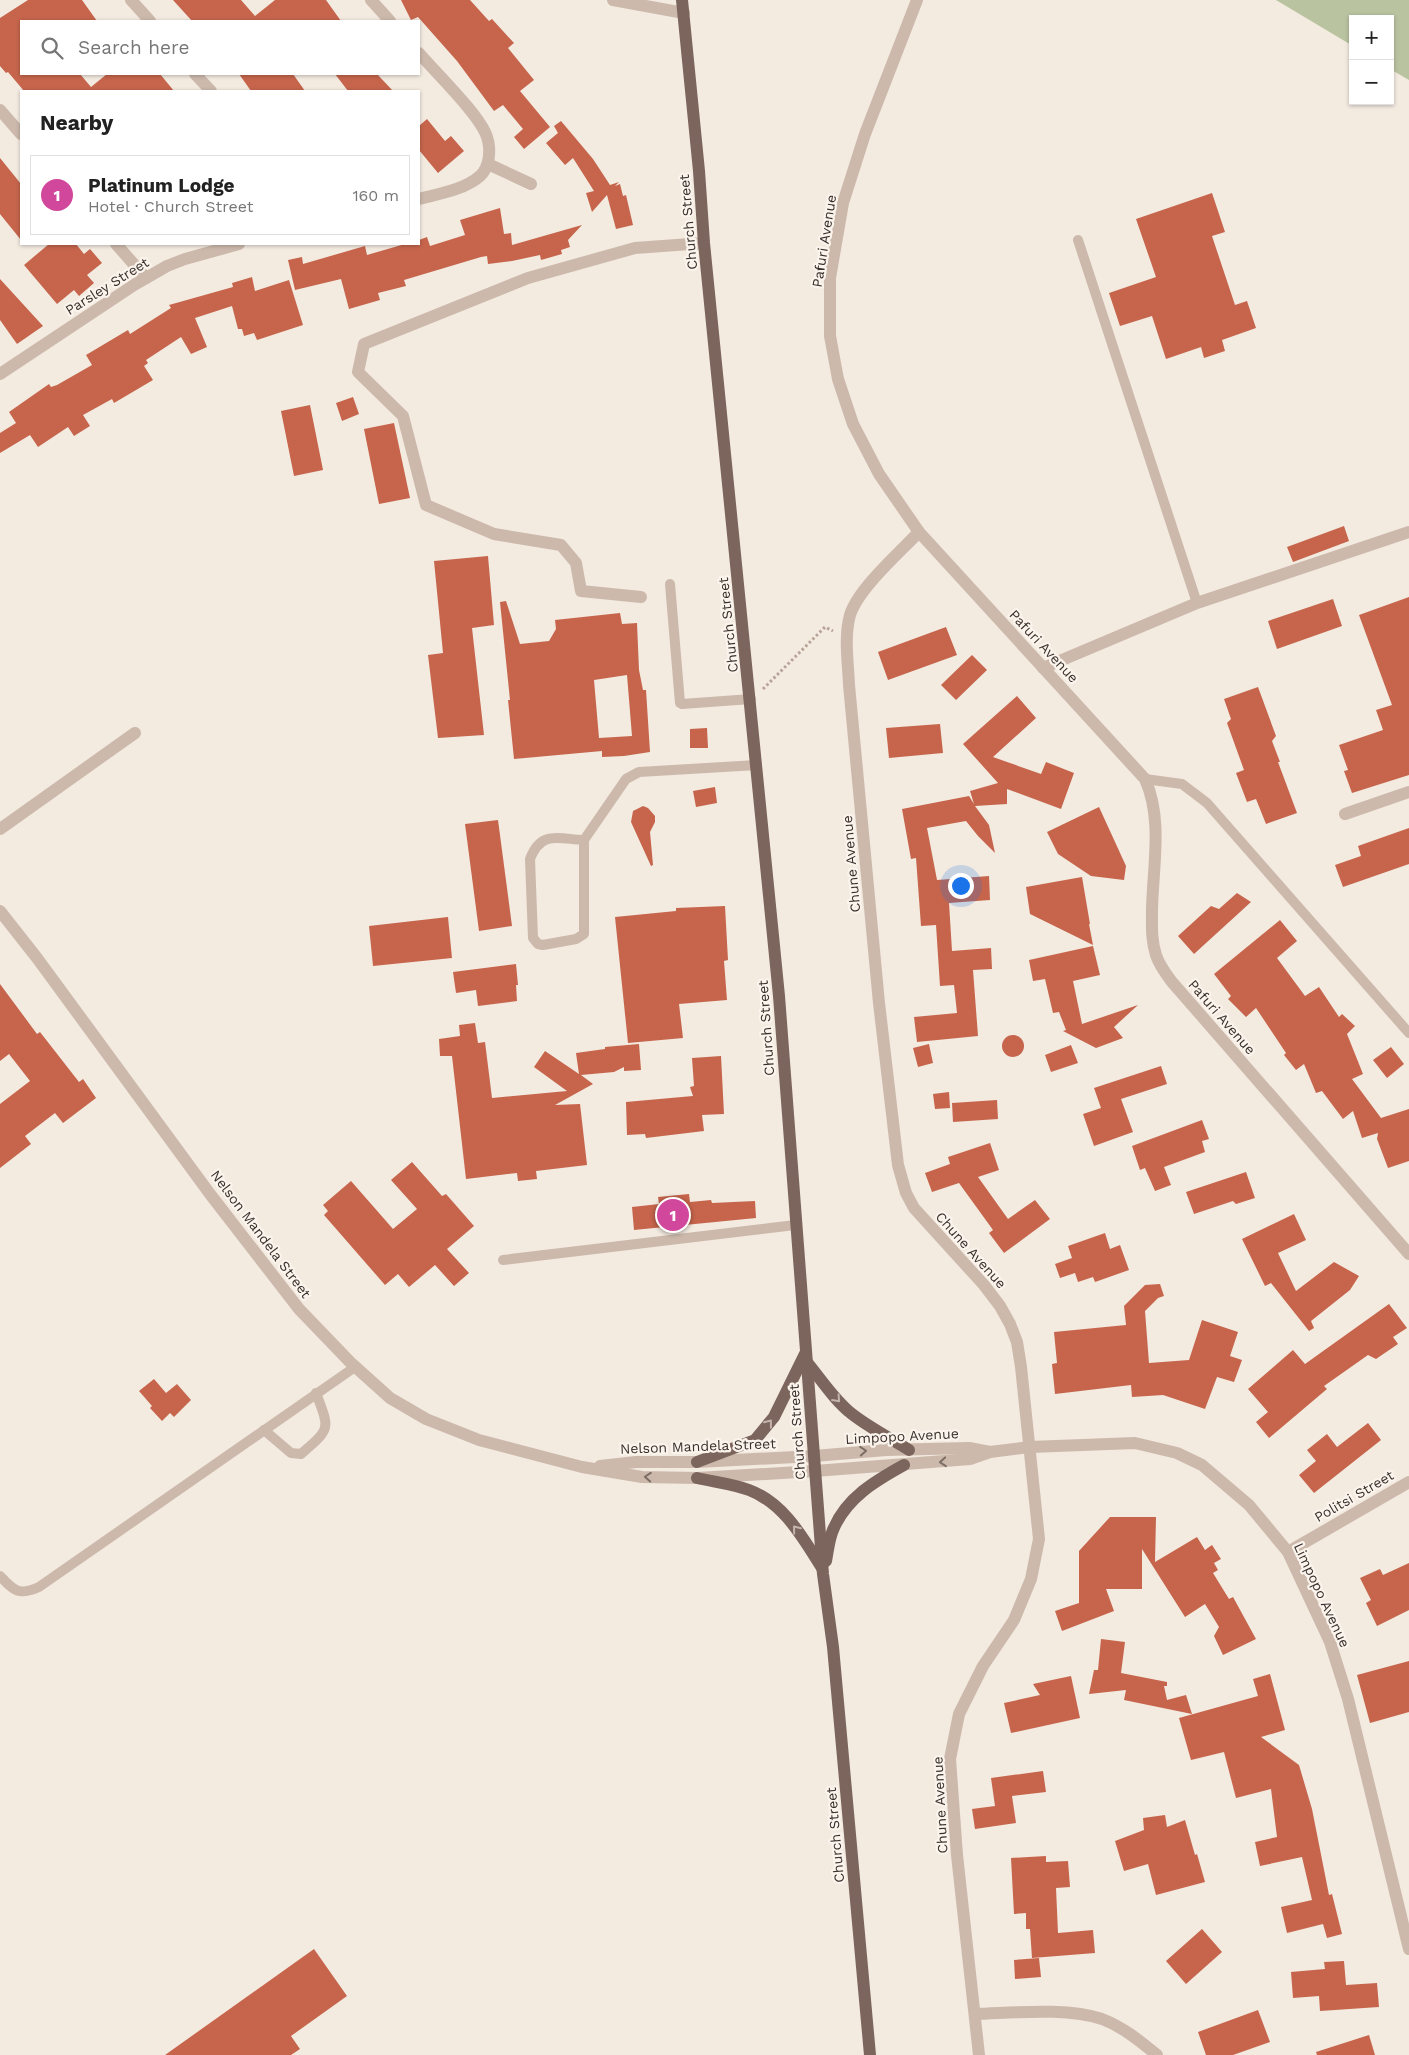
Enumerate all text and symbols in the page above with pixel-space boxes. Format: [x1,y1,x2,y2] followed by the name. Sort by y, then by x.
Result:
[1349,15,1394,105] map controls
[1349,15,1394,60] button: +
[20,20,420,75] search box
[38,34,66,62] icon: search
[78,36,189,59] text: Search here
[1349,60,1394,105] button: −
[40,110,113,135] text: Nearby
[676,173,700,270] street label: Church Street
[88,174,235,197] text: Platinum Lodge
[54,186,60,205] text: 1
[352,186,399,205] text: 160 m
[809,193,839,289] street label: Pafuri Avenue
[88,197,253,216] text: Hotel · Church Street
[62,254,152,318] street label: Parsley Street
[715,576,741,673] street label: Church Street
[1006,606,1082,686] street label: Pafuri Avenue
[839,815,863,913] street label: Chune Avenue
[948,873,974,899] your location
[1185,976,1259,1058] street label: Pafuri Avenue
[755,980,777,1076] street label: Church Street
[208,1167,314,1301] street label: Nelson Mandela Street
[657,1196,689,1234] pin: 1
[932,1208,1010,1292] street label: Chune Avenue
[786,1384,808,1480] street label: Church Street
[831,1394,840,1403] one-way arrow
[764,1420,772,1429] one-way arrow
[845,1425,959,1447] street label: Limpopo Avenue
[620,1435,776,1457] street label: Nelson Mandela Street
[859,1446,867,1457] one-way arrow
[939,1456,947,1467] one-way arrow
[1312,1467,1397,1525] street label: Politsi Street
[644,1471,652,1482] one-way arrow
[794,1526,802,1535] one-way arrow
[1291,1540,1353,1650] street label: Limpopo Avenue
[929,1756,951,1854] street label: Chune Avenue
[823,1786,847,1883] street label: Church Street

